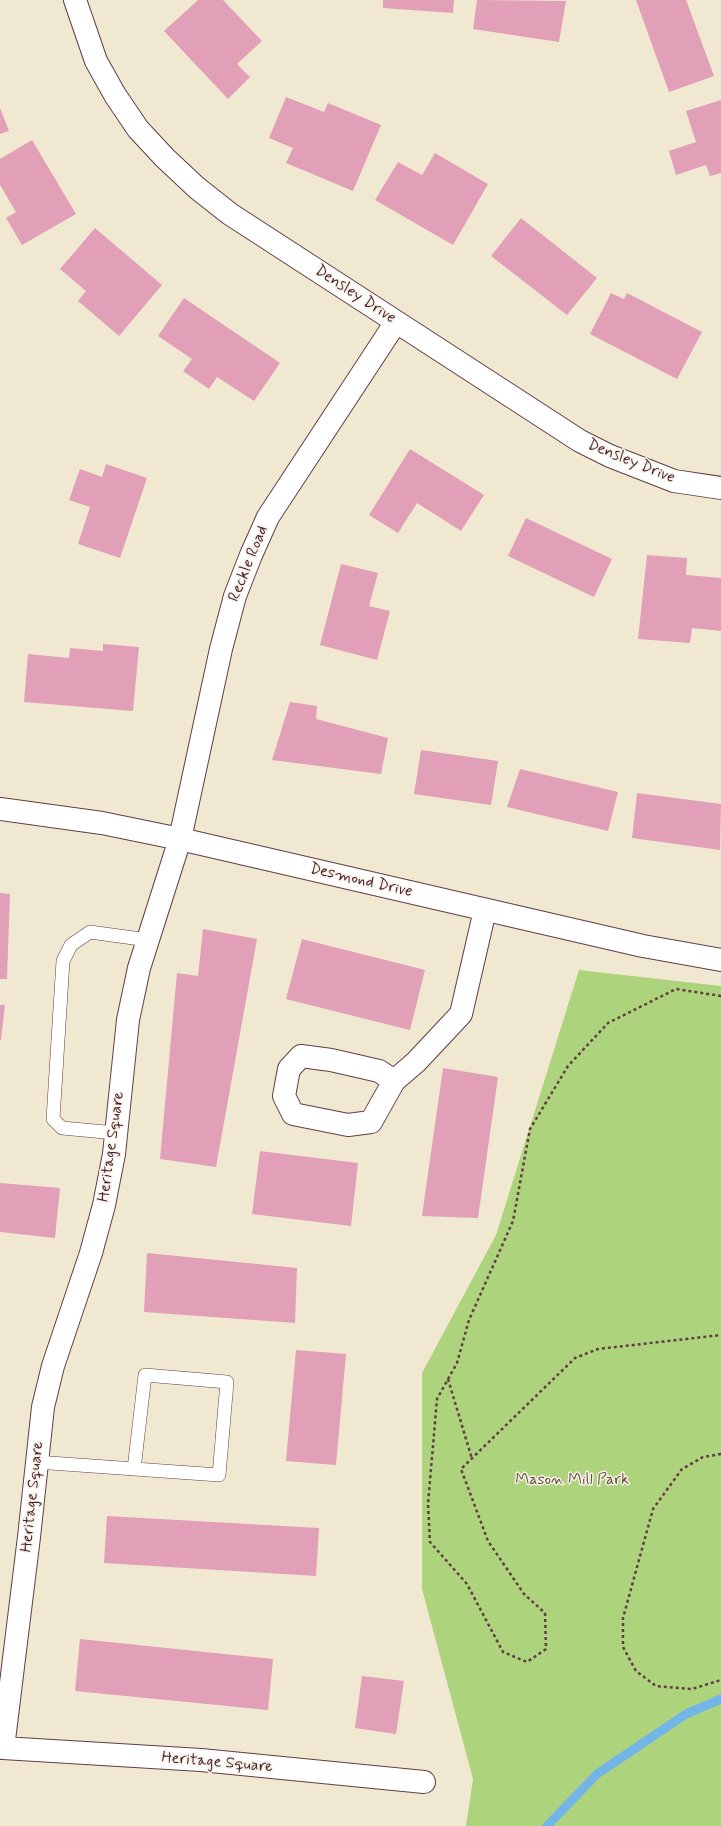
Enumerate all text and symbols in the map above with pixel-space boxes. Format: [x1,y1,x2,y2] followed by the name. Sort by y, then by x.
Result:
[311,262,399,328] street label: Densley Drive
[584,436,678,488] street label: Densley Drive
[225,523,273,605] street label: Reckle Road
[308,860,414,902] street label: Desmond Drive
[95,1091,129,1203] street label: Heritage Square
[18,1441,48,1553] street label: Heritage Square
[515,1471,629,1491] park label: Mason Mill Park
[161,1749,273,1777] street label: Heritage Square

